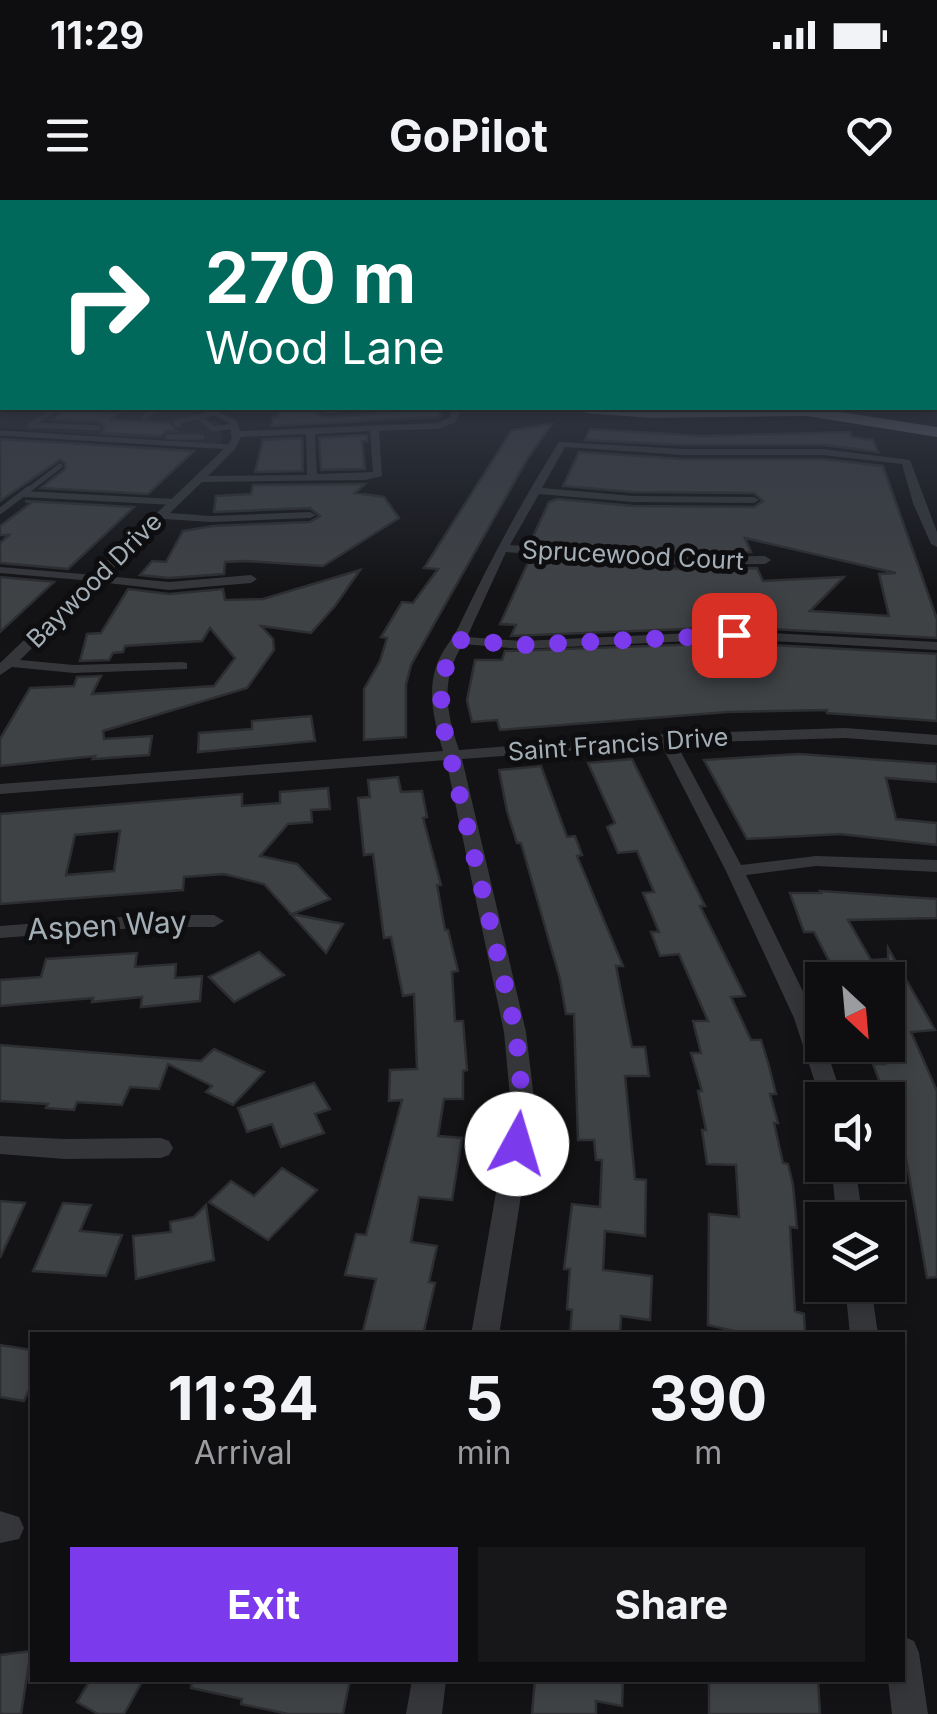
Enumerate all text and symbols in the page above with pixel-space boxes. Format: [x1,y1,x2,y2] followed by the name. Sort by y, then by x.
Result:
[50,12,144,58] text: 11:29
[40,108,95,163] icon: menu
[389,108,548,163] text: GoPilot
[842,108,897,163] icon: heart
[205,235,416,320] text: 270 m
[40,240,170,370] icon: right
[205,320,445,375] text: Wood Lane
[20,506,168,654] street label: Baywood Drive
[521,534,745,576] street label: Sprucewood Court
[692,593,777,678] pin
[707,608,762,663] icon: arrive
[507,721,729,767] street label: Saint Francis Drive
[26,903,188,947] street label: Aspen Way
[805,962,905,1062] north arrow
[805,962,905,1302] map controls
[805,1082,905,1182] button: sound
[465,1092,569,1196] position arrow
[805,1202,905,1302] button: layers
[168,1362,319,1434] text: 11:34
[465,1362,503,1434] text: 5
[649,1362,767,1434] text: 390
[194,1433,293,1472] text: Arrival
[457,1433,511,1472] text: min
[694,1433,722,1472] text: m
[70,1547,458,1662] button: Exit
[478,1547,865,1662] button: Share

